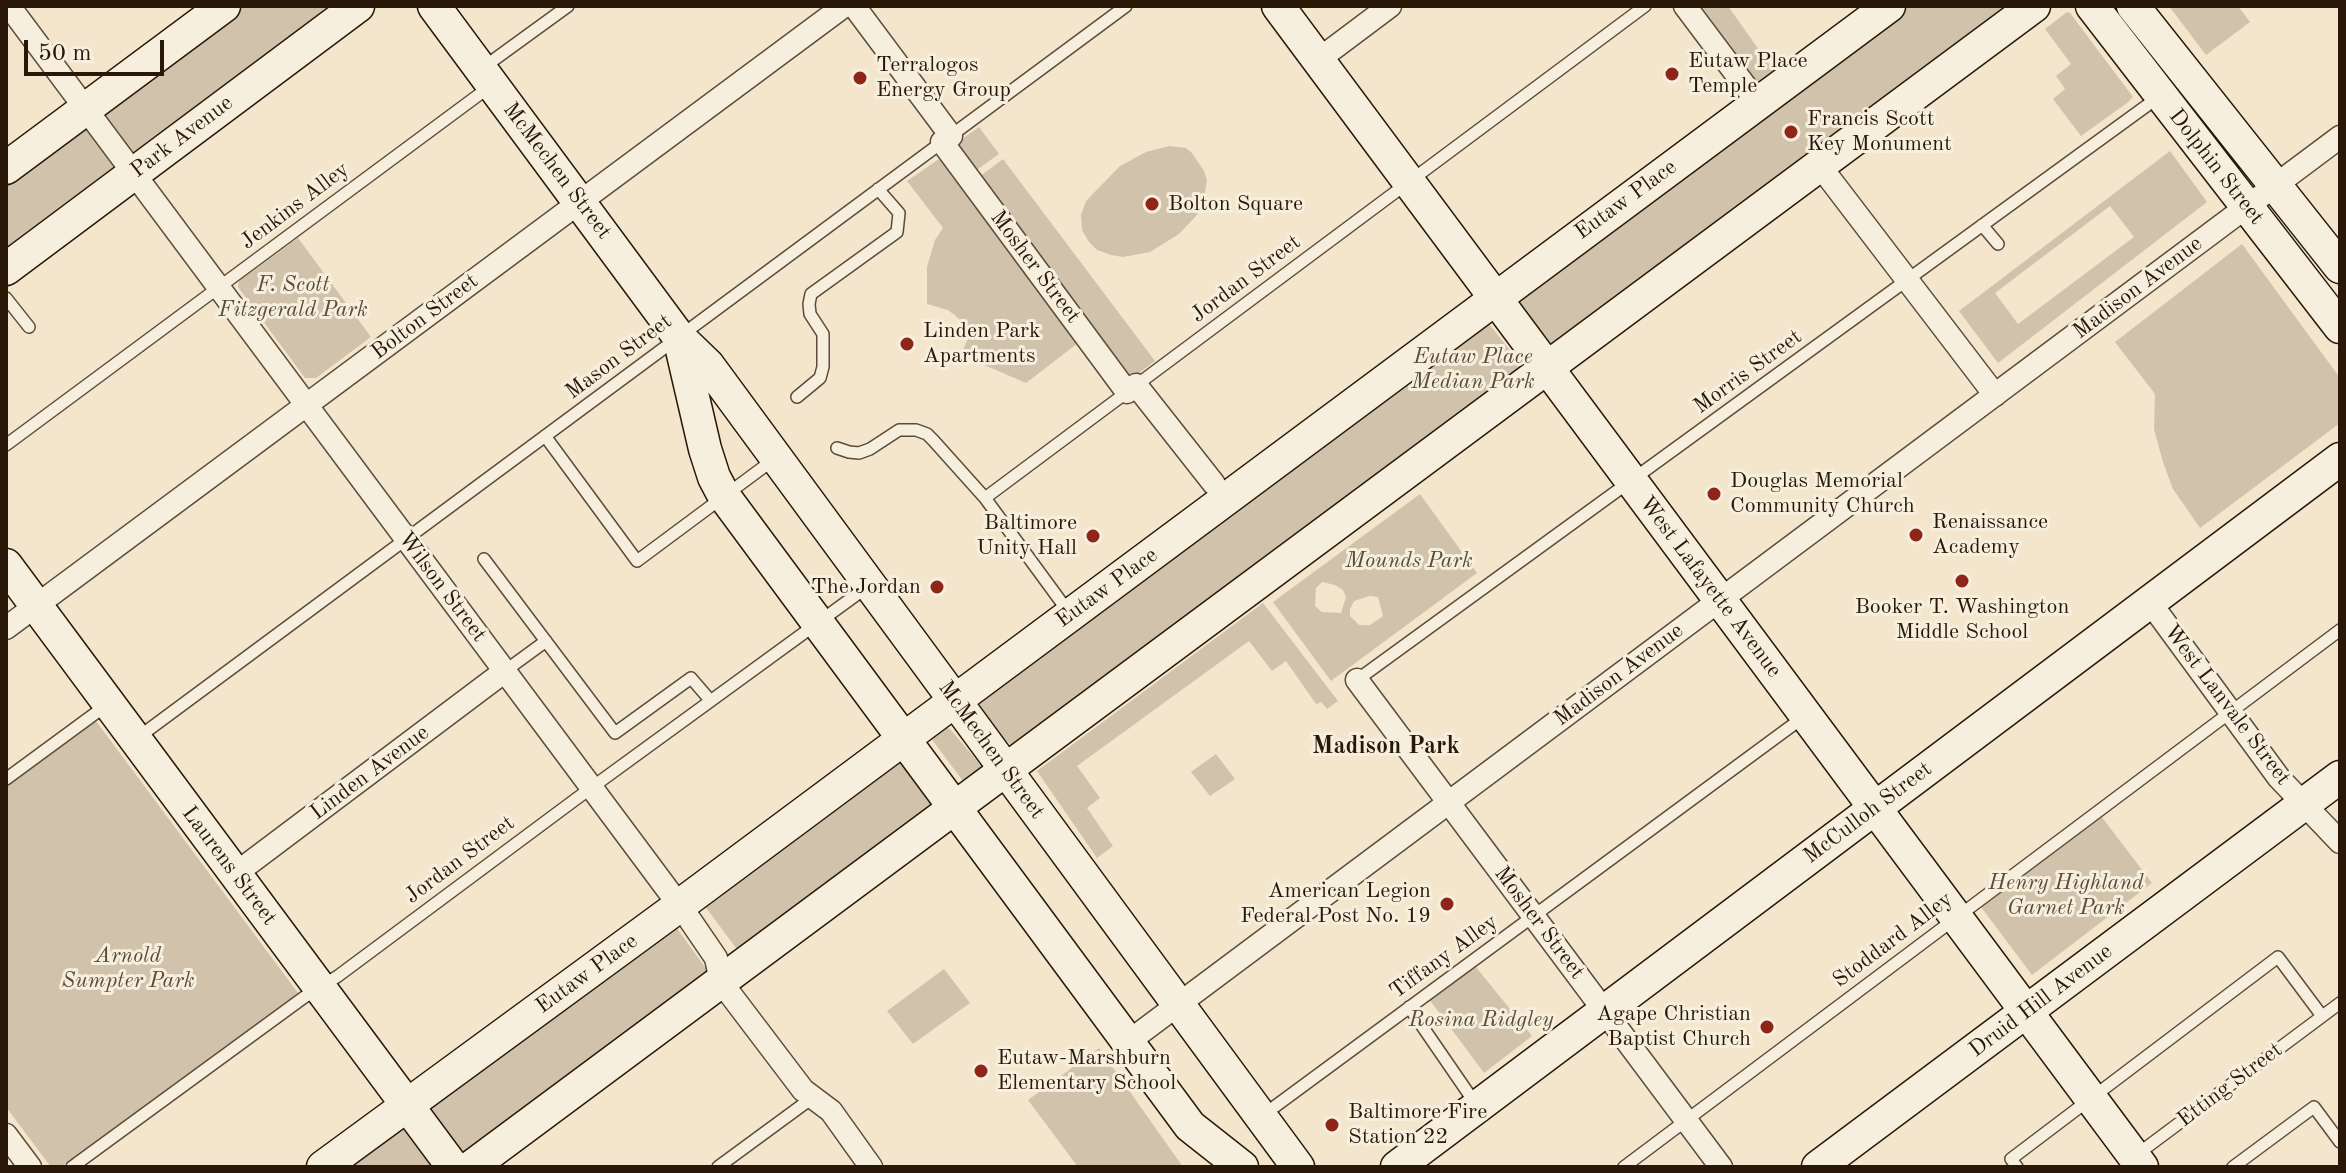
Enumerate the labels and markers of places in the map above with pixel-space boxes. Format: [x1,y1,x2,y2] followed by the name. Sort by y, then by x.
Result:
[1688,48,1808,100] place label: Eutaw Place Temple
[876,52,1011,104] place label: Terralogos Energy Group
[1663,65,1681,83] marker: Eutaw Place Temple
[851,69,869,87] marker: Terralogos Energy Group
[1807,106,1952,158] place label: Francis Scott Key Monument
[1782,123,1800,141] marker: Francis Scott Key Monument
[1168,191,1303,217] place label: Bolton Square
[1143,195,1161,213] marker: Bolton Square
[923,318,1041,370] place label: Linden Park Apartments
[898,335,916,353] marker: Linden Park Apartments
[1730,468,1915,520] place label: Douglas Memorial Community Church
[1705,485,1723,503] marker: Douglas Memorial Community Church
[1932,509,2048,560] place label: Renaissance Academy
[976,510,1077,562] place label: Baltimore Unity Hall
[1907,526,1925,544] marker: Renaissance Academy
[1084,527,1102,545] marker: Baltimore Unity Hall
[1953,572,1971,590] marker: Booker T. Washington Middle School
[811,574,921,600] place label: The Jordan
[928,578,946,596] marker: The Jordan
[1855,594,2069,646] place label: Booker T. Washington Middle School
[1240,878,1431,930] place label: American Legion Federal Post No. 19
[1438,895,1456,913] marker: American Legion Federal Post No. 19
[1596,1001,1751,1052] place label: Agape Christian Baptist Church
[1758,1018,1776,1036] marker: Agape Christian Baptist Church
[997,1045,1176,1096] place label: Eutaw-Marshburn Elementary School
[972,1062,990,1080] marker: Eutaw-Marshburn Elementary School
[1348,1099,1487,1150] place label: Baltimore Fire Station 22
[1323,1116,1341,1134] marker: Baltimore Fire Station 22

